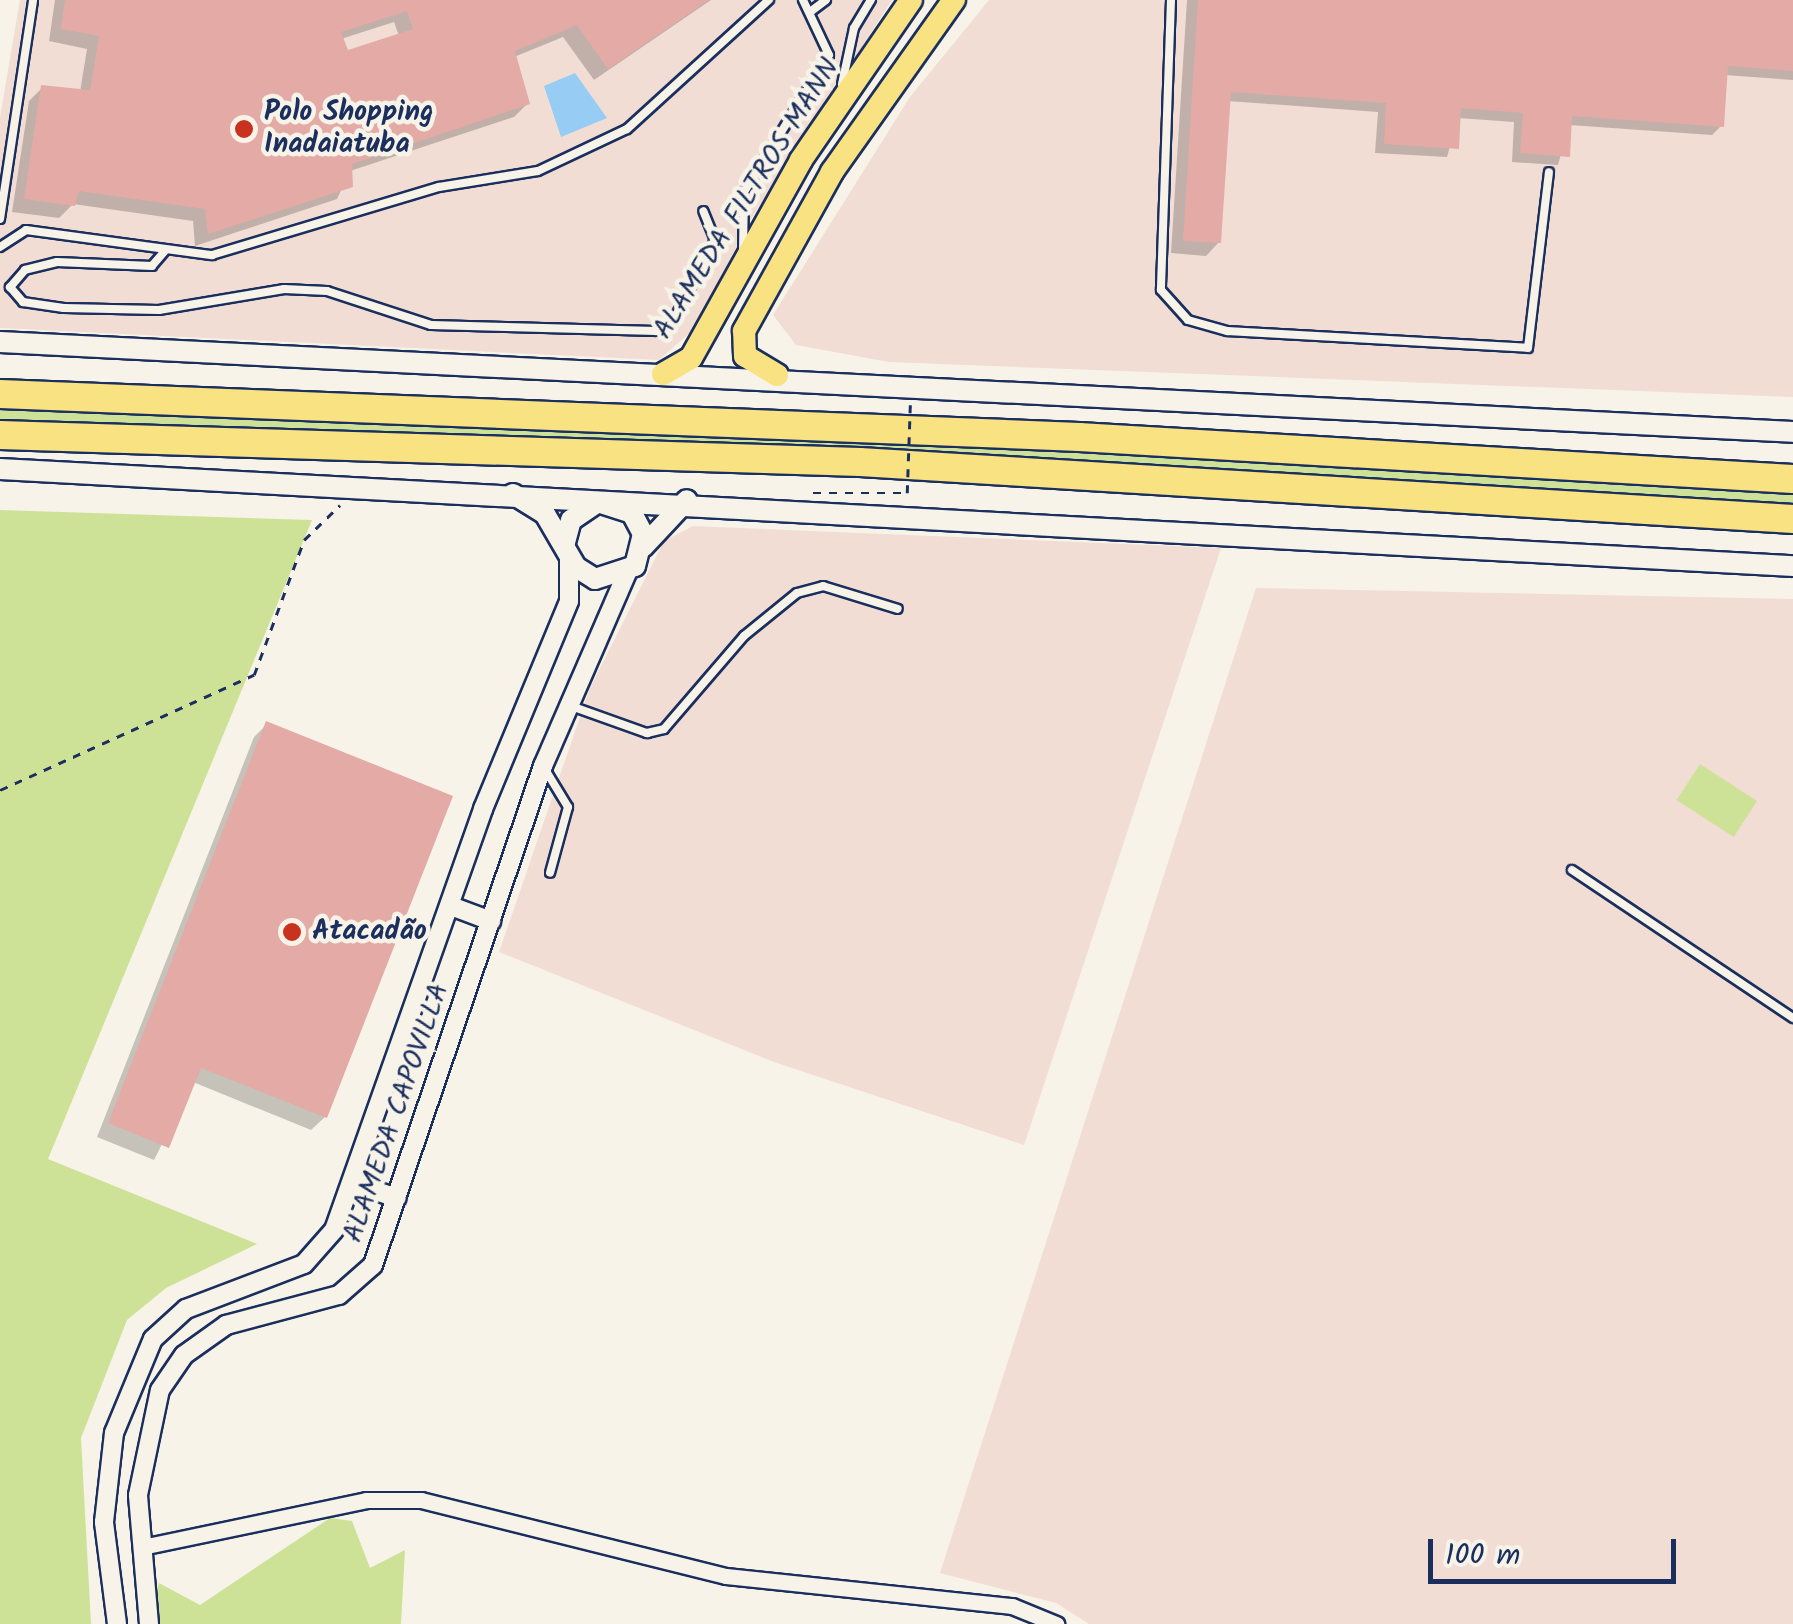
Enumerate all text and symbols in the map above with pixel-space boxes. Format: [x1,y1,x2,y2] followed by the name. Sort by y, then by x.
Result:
[647,53,847,345] street label: ALAMEDA FILTROS MANN
[264,96,434,162] place label: Polo Shopping Inadaiatuba
[233,118,255,140] marker: Polo Shopping Inadaiatuba
[312,915,427,949] place label: Atacadão
[281,921,303,943] marker: Atacadão
[337,979,457,1247] street label: ALAMEDA CAPOVILLA
[1433,1519,1680,1581] scale bar
[1445,1532,1520,1580] text: 100 m

